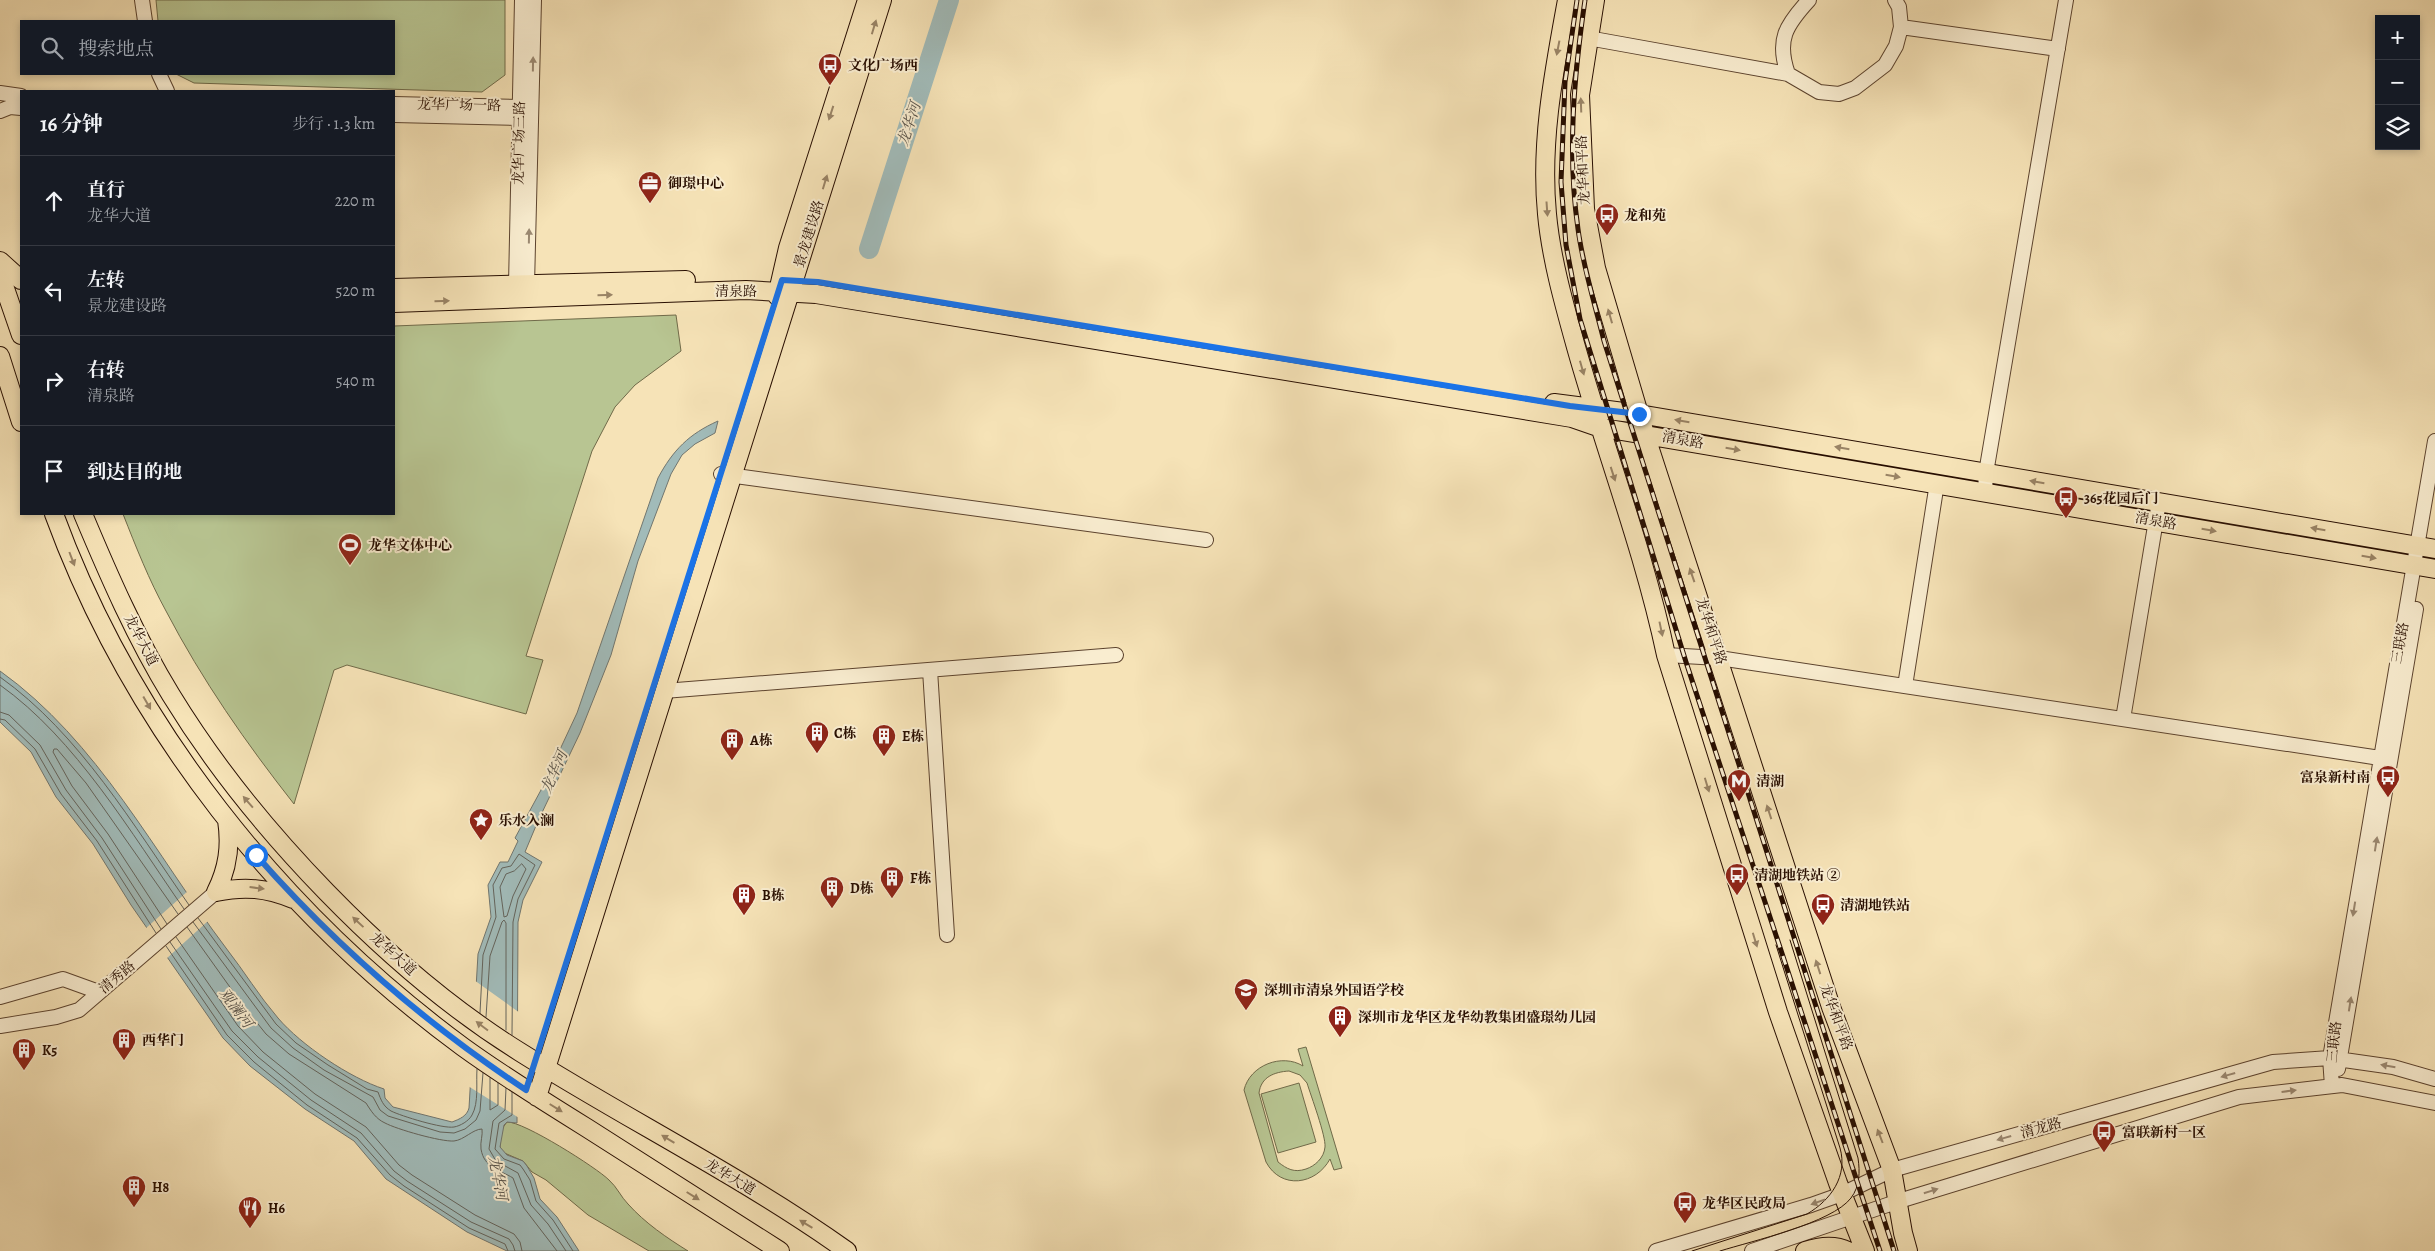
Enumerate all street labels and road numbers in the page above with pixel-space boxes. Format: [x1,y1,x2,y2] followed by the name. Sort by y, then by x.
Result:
[417,95,501,115] street label: 龙华广场一路
[509,101,529,185] street label: 龙华广场三路
[1572,135,1594,205] street label: 龙华和平路
[790,198,828,270] street label: 景龙建设路
[715,282,757,301] street label: 清泉路
[1661,427,1705,453] street label: 清泉路
[2134,508,2178,534] street label: 清泉路
[1691,595,1731,667] street label: 龙华和平路
[119,611,163,669] street label: 龙华大道
[2387,621,2413,665] street label: 三联路
[366,928,420,980] street label: 龙华大道
[95,956,139,998] street label: 清秀路
[1815,981,1857,1053] street label: 龙华和平路
[2322,1020,2346,1064] street label: 三联路
[2018,1113,2064,1143] street label: 清龙路
[701,1154,759,1200] street label: 龙华大道

